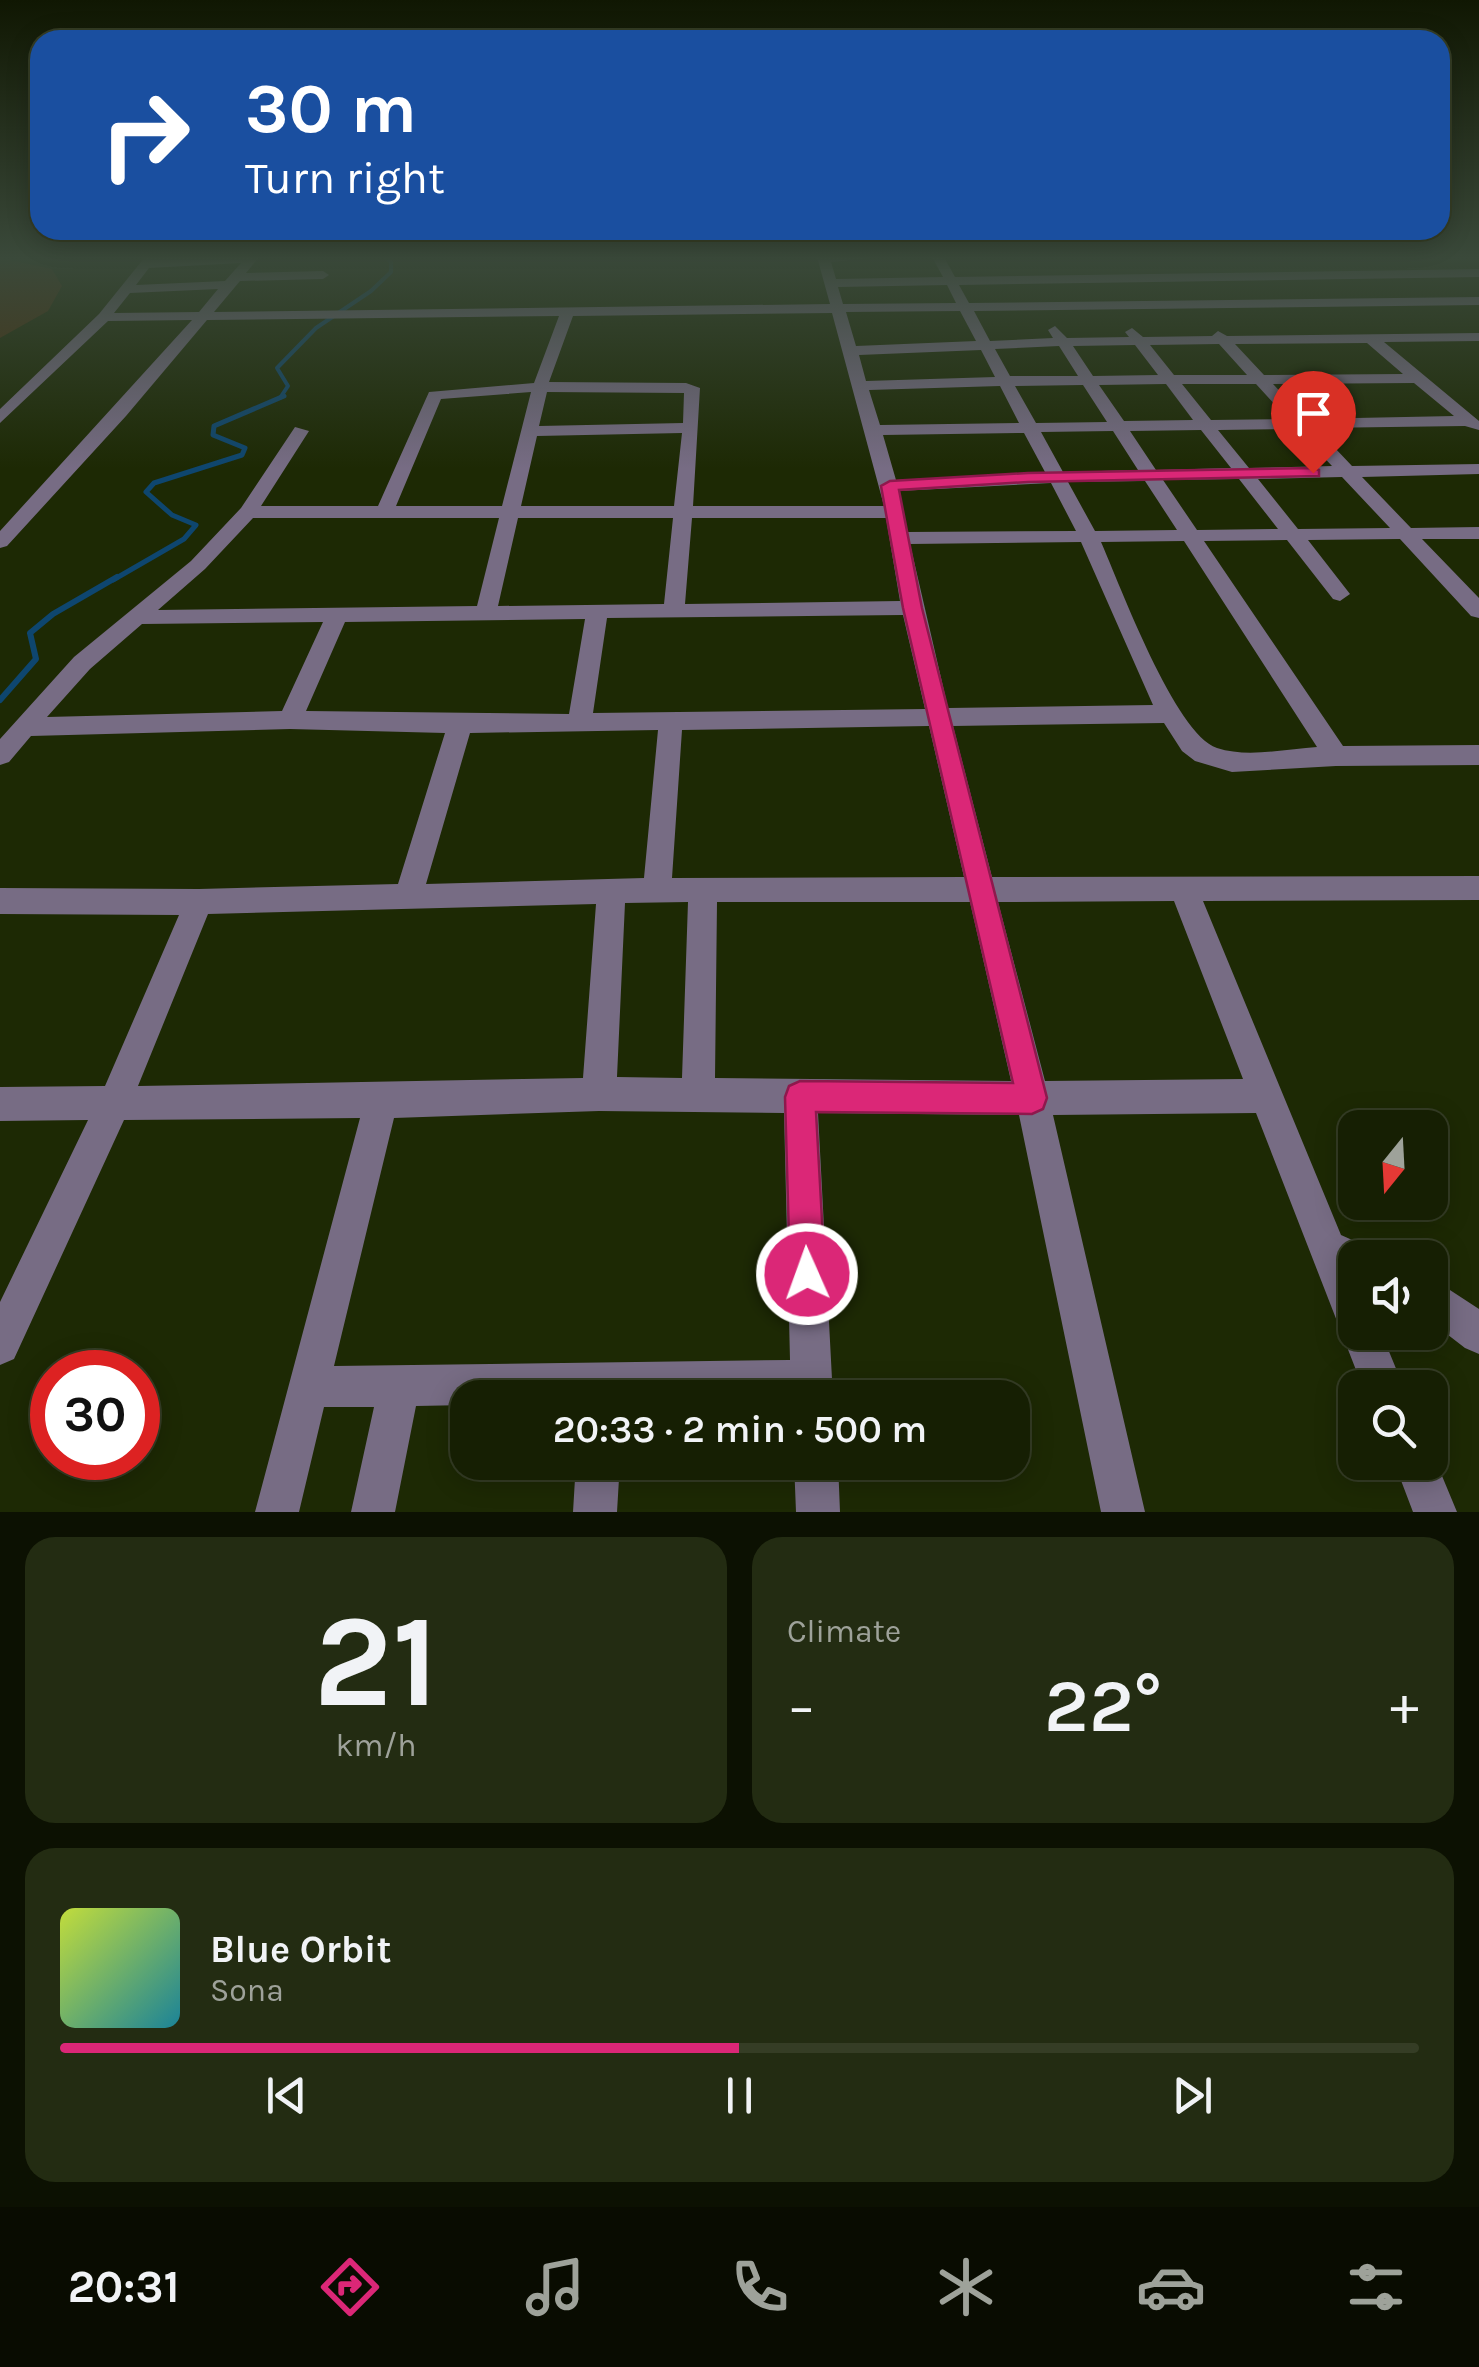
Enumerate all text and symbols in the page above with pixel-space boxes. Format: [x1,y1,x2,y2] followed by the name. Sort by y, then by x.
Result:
[245,68,417,150] text: 30 m
[80,70,210,200] icon: right
[245,152,445,204] text: Turn right
[1271,371,1356,474] pin
[1286,386,1341,441] icon: arrive
[1338,1110,1448,1220] north arrow
[1338,1110,1448,1480] map controls
[755,1222,859,1326] position arrow
[1338,1240,1448,1350] button: sound
[30,1350,160,1480] speed limit sign: 30
[1338,1370,1448,1480] button: search
[553,1407,927,1452] text: 20:33 · 2 min · 500 m
[314,1586,439,1738] text: 21
[787,1613,901,1650] text: Climate
[1044,1662,1162,1750] text: 22°
[787,1674,816,1738] text: −
[1390,1674,1419,1738] text: +
[335,1727,417,1764] text: km/h
[210,1927,391,1972] text: Blue Orbit
[210,1972,284,2009] text: Sona
[259,2068,314,2123] icon: previous
[712,2068,767,2123] icon: pause
[1165,2068,1220,2123] icon: next
[315,2252,385,2322] icon: directions
[520,2252,590,2322] icon: music
[725,2252,795,2322] icon: phone
[931,2252,1001,2322] icon: climate
[1136,2252,1206,2322] icon: car
[1341,2252,1411,2322] icon: filters
[68,2261,180,2313] text: 20:31

